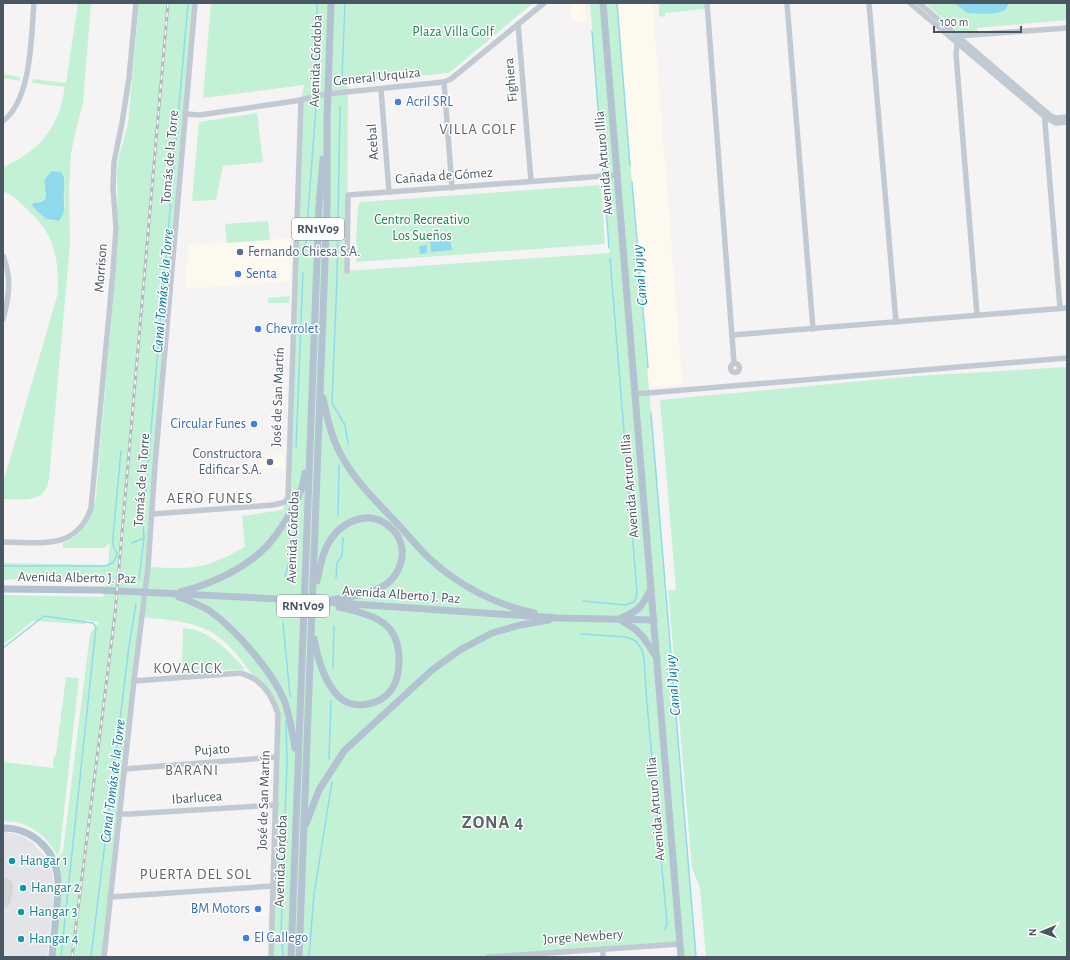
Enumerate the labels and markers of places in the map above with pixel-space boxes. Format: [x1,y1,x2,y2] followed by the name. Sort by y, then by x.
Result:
[406,95,453,109] place label: Acril SRL
[393,97,403,107] marker: Acril SRL
[248,245,360,259] place label: Fernando Chiesa S.A.
[235,247,245,257] marker: Fernando Chiesa S.A.
[246,267,277,281] place label: Senta
[233,269,243,279] marker: Senta
[266,322,319,336] place label: Chevrolet
[253,324,263,334] marker: Chevrolet
[170,417,246,431] place label: Circular Funes
[249,419,259,429] marker: Circular Funes
[193,447,263,477] place label: Constructora Edificar S.A.
[265,457,275,467] marker: Constructora Edificar S.A.
[20,854,67,868] place label: Hangar 1
[7,856,17,866] marker: Hangar 1
[31,881,80,895] place label: Hangar 2
[18,883,28,893] marker: Hangar 2
[191,902,250,916] place label: BM Motors
[253,904,263,914] marker: BM Motors
[29,905,78,919] place label: Hangar 3
[16,907,26,917] marker: Hangar 3
[254,931,308,945] place label: El Gallego
[29,932,79,946] place label: Hangar 4
[241,933,251,943] marker: El Gallego
[16,934,26,944] marker: Hangar 4

